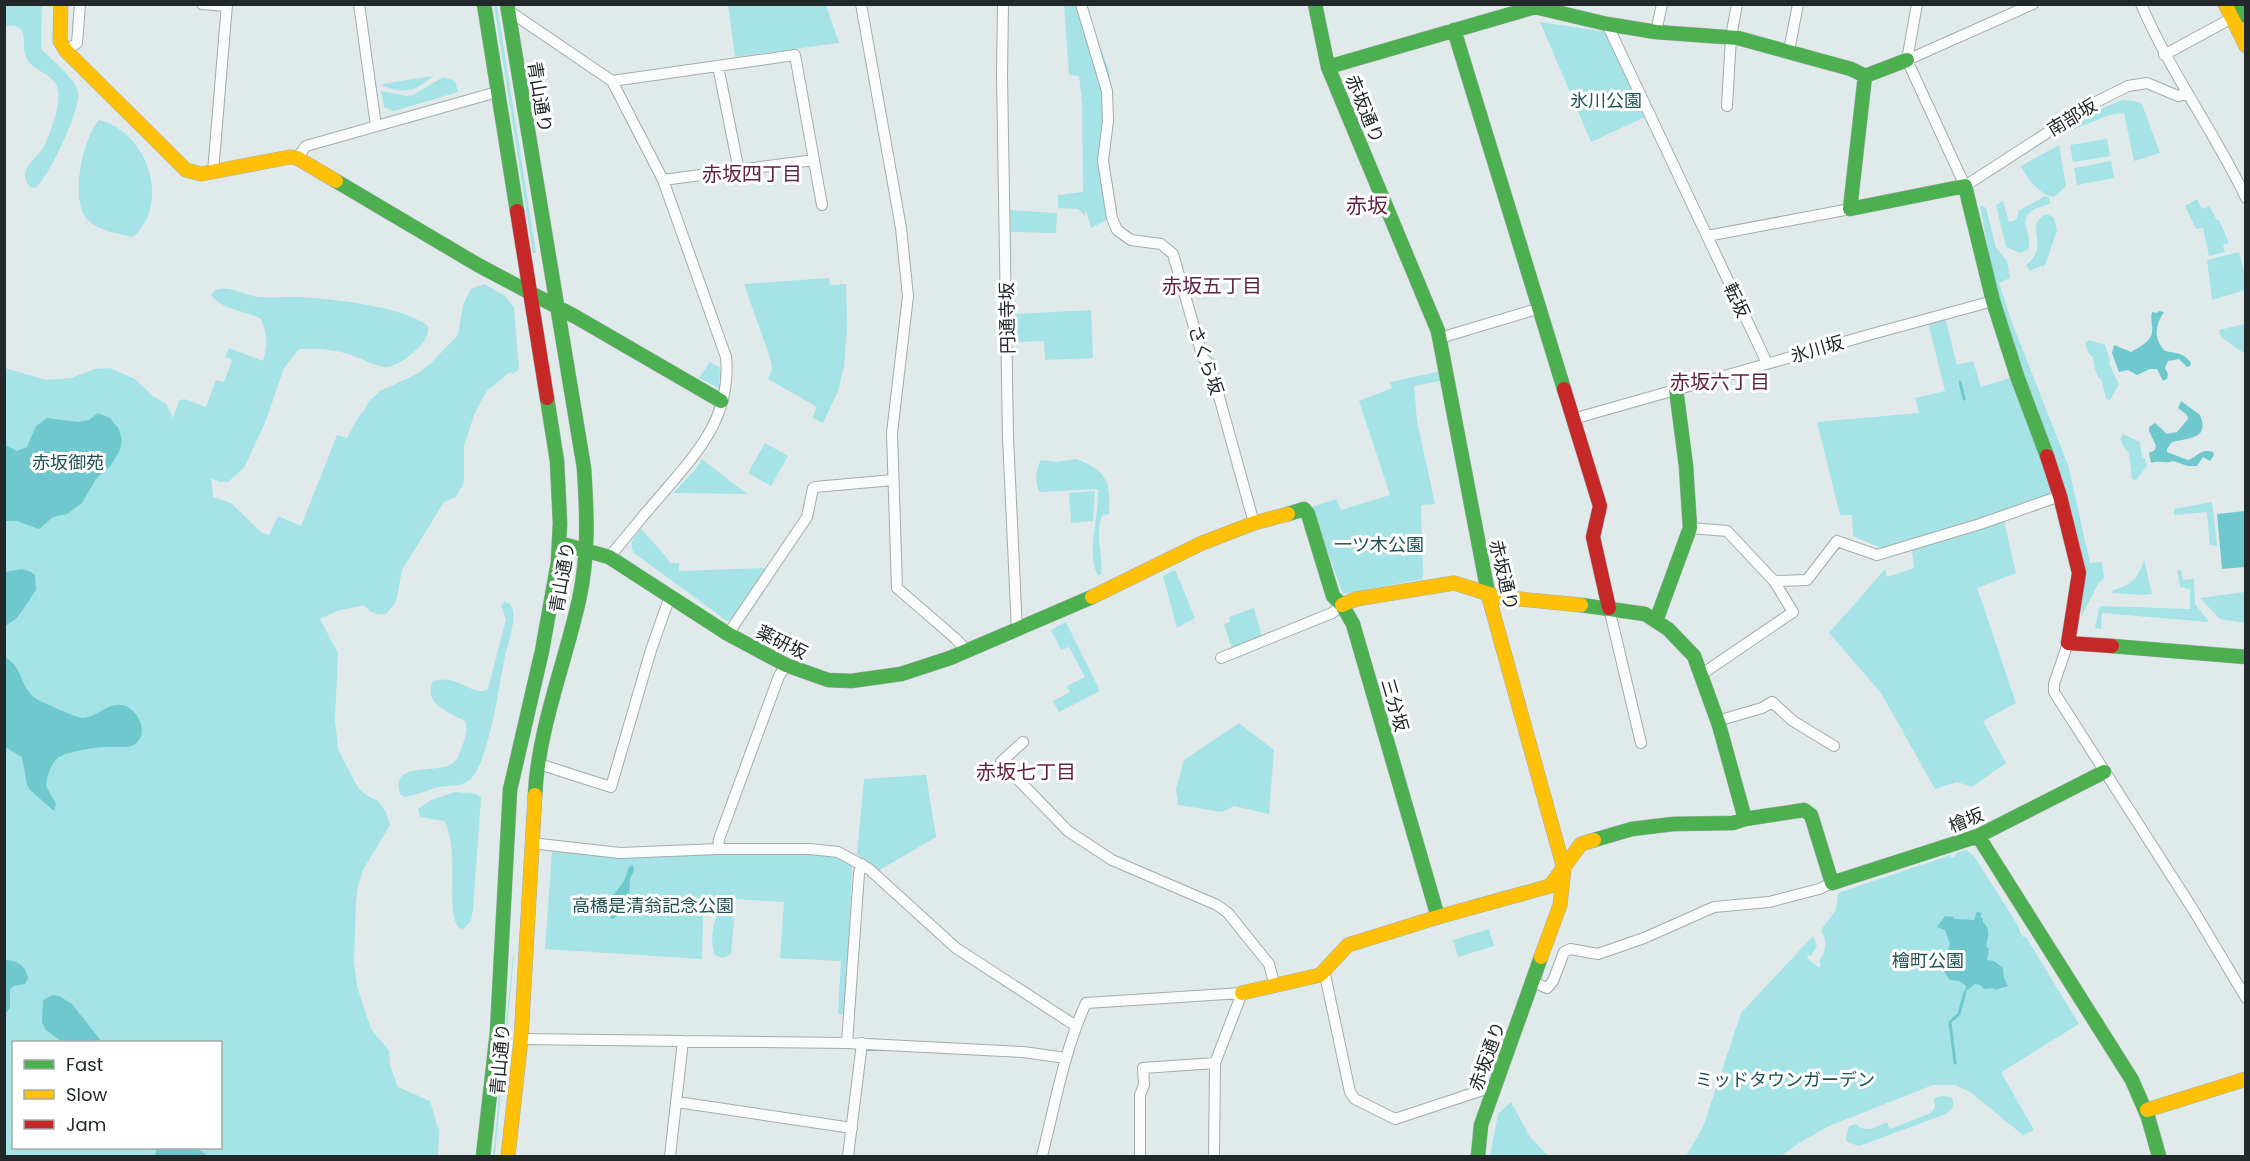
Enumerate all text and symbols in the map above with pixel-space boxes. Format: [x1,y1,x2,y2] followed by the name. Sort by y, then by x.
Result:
[522,59,558,135] street label: 青山通り
[1340,71,1390,147] street label: 赤坂通り
[1570,88,1642,113] park label: 氷川公園
[2042,92,2102,142] street label: 南部坂
[702,160,802,188] district label: 赤坂四丁目
[1346,191,1388,220] district label: 赤坂
[1162,272,1262,300] district label: 赤坂五丁目
[1718,278,1756,322] street label: 転坂
[994,282,1020,354] street label: 円通寺坂
[1182,322,1230,398] street label: さくら坂
[1788,330,1846,368] street label: 氷川坂
[1670,368,1770,396] district label: 赤坂六丁目
[32,450,104,475] park label: 赤坂御苑
[1334,532,1424,557] park label: 一ツ木公園
[1484,537,1524,613] street label: 赤坂通り
[543,539,581,615] street label: 青山通り
[752,619,812,665] street label: 薬研坂
[1376,676,1414,734] street label: 三分坂
[976,758,1076,786] district label: 赤坂七丁目
[1945,802,1987,838] street label: 檜坂
[572,893,734,918] park label: 高橋是清翁記念公園
[1892,948,1964,973] park label: 檜町公園
[1463,1018,1511,1094] street label: 赤坂通り
[484,1022,516,1096] street label: 青山通り
[12,1041,222,1149] legend
[66,1052,103,1077] text: Fast
[1695,1067,1875,1092] park label: ミッドタウンガーデン
[66,1082,108,1107] text: Slow
[66,1112,106,1137] text: Jam

